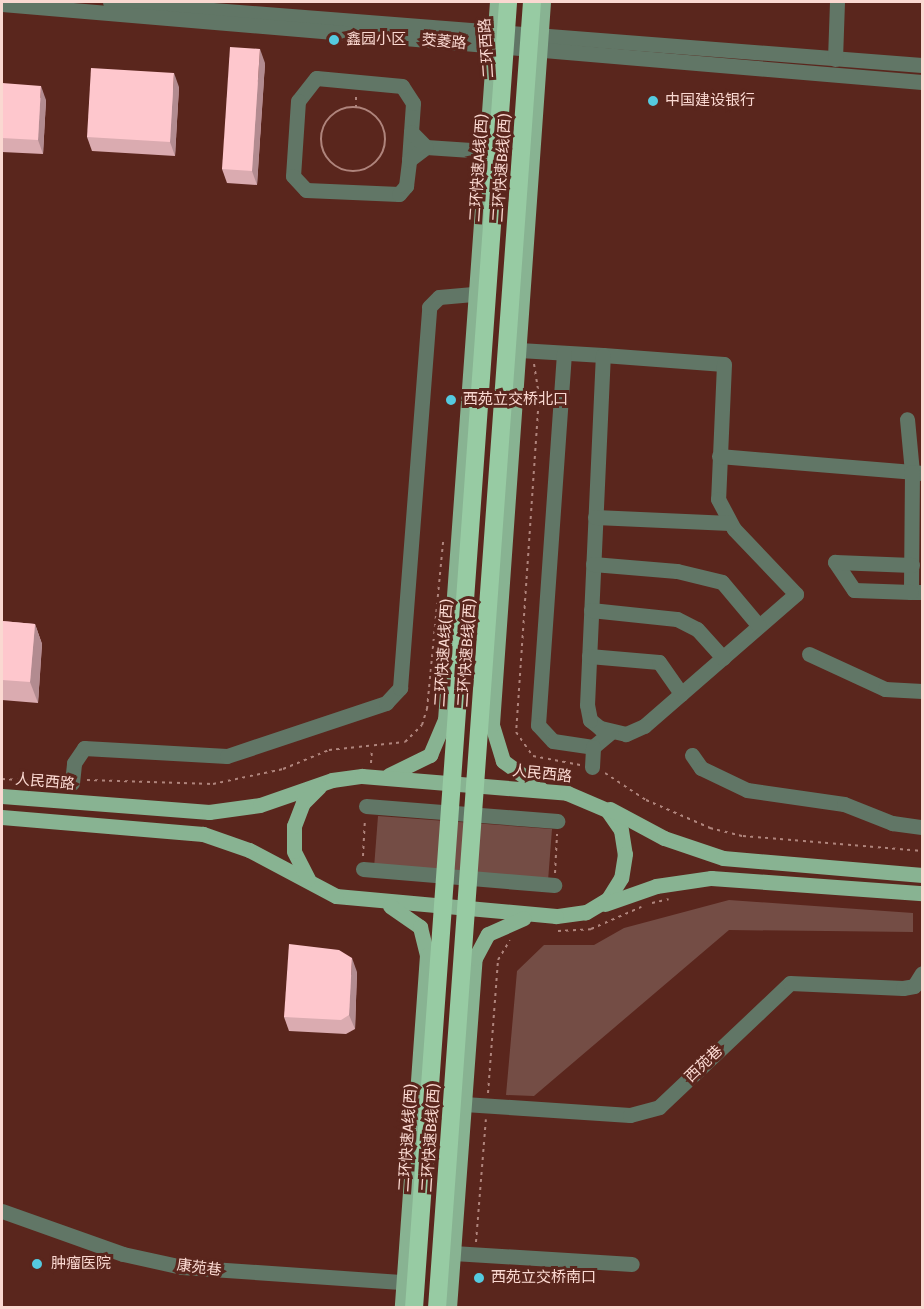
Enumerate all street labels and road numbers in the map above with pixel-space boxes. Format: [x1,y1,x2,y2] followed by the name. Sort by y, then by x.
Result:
[476,17,498,79] street label: 二环西路
[421,31,467,53] street label: 茭菱路
[466,113,492,223] street label: 二环快速A线(西)
[489,113,515,223] street label: 二环快速B线(西)
[431,598,457,708] street label: 二环快速A线(西)
[454,598,480,708] street label: 二环快速B线(西)
[511,762,573,786] street label: 人民西路
[14,770,76,794] street label: 人民西路
[682,1042,726,1086] street label: 西苑巷
[395,1083,421,1193] street label: 二环快速A线(西)
[418,1083,444,1193] street label: 二环快速B线(西)
[176,1256,222,1280] street label: 康苑巷

